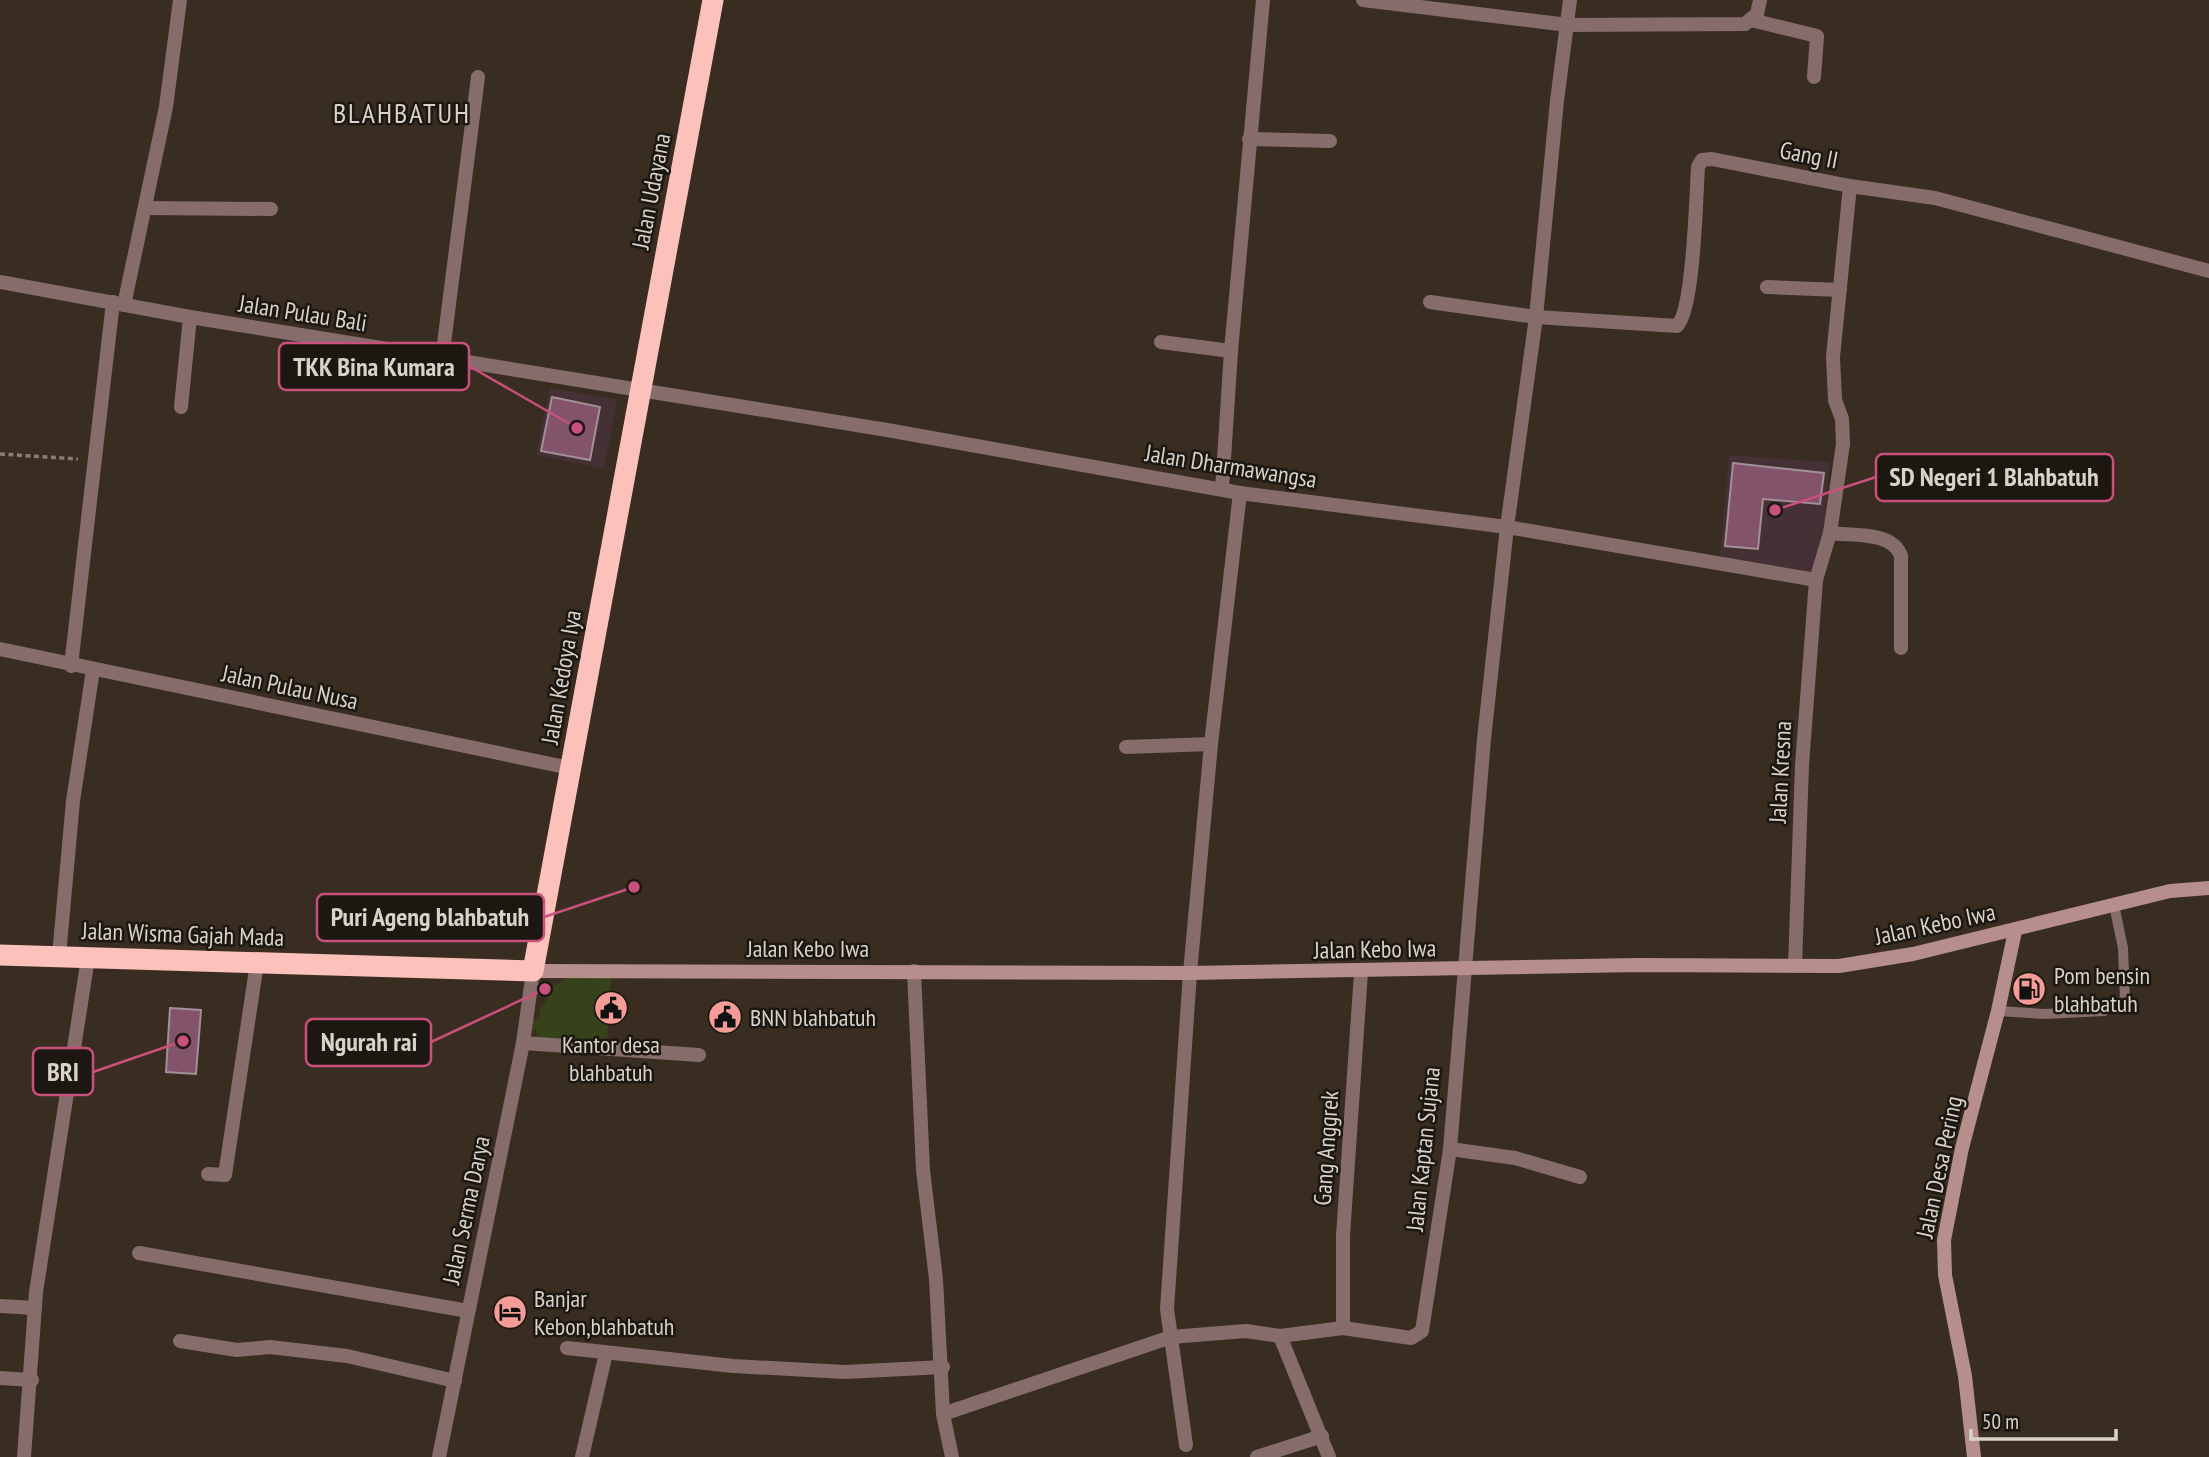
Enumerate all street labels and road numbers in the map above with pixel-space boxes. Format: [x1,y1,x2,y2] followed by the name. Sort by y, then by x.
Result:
[624,130,677,253] street label: Jalan Udayana
[1777,134,1841,176] street label: Gang II
[236,287,369,338] street label: Jalan Pulau Bali
[1142,437,1319,495] street label: Jalan Dharmawangsa
[534,608,588,747] street label: Jalan Kedoya Iya
[218,657,361,717] street label: Jalan Pulau Nusa
[1762,720,1798,825] street label: Jalan Kresna
[1871,896,1998,952] street label: Jalan Kebo Iwa
[80,915,285,953] street label: Jalan Wisma Gajah Mada
[1313,932,1436,966] street label: Jalan Kebo Iwa
[746,933,869,964] street label: Jalan Kebo Iwa
[1399,1065,1447,1234] street label: Jalan Kaptan Sujana
[1307,1089,1346,1207] street label: Gang Anggrek
[1909,1093,1969,1242] street label: Jalan Desa Pering
[435,1133,497,1288] street label: Jalan Serma Darya

